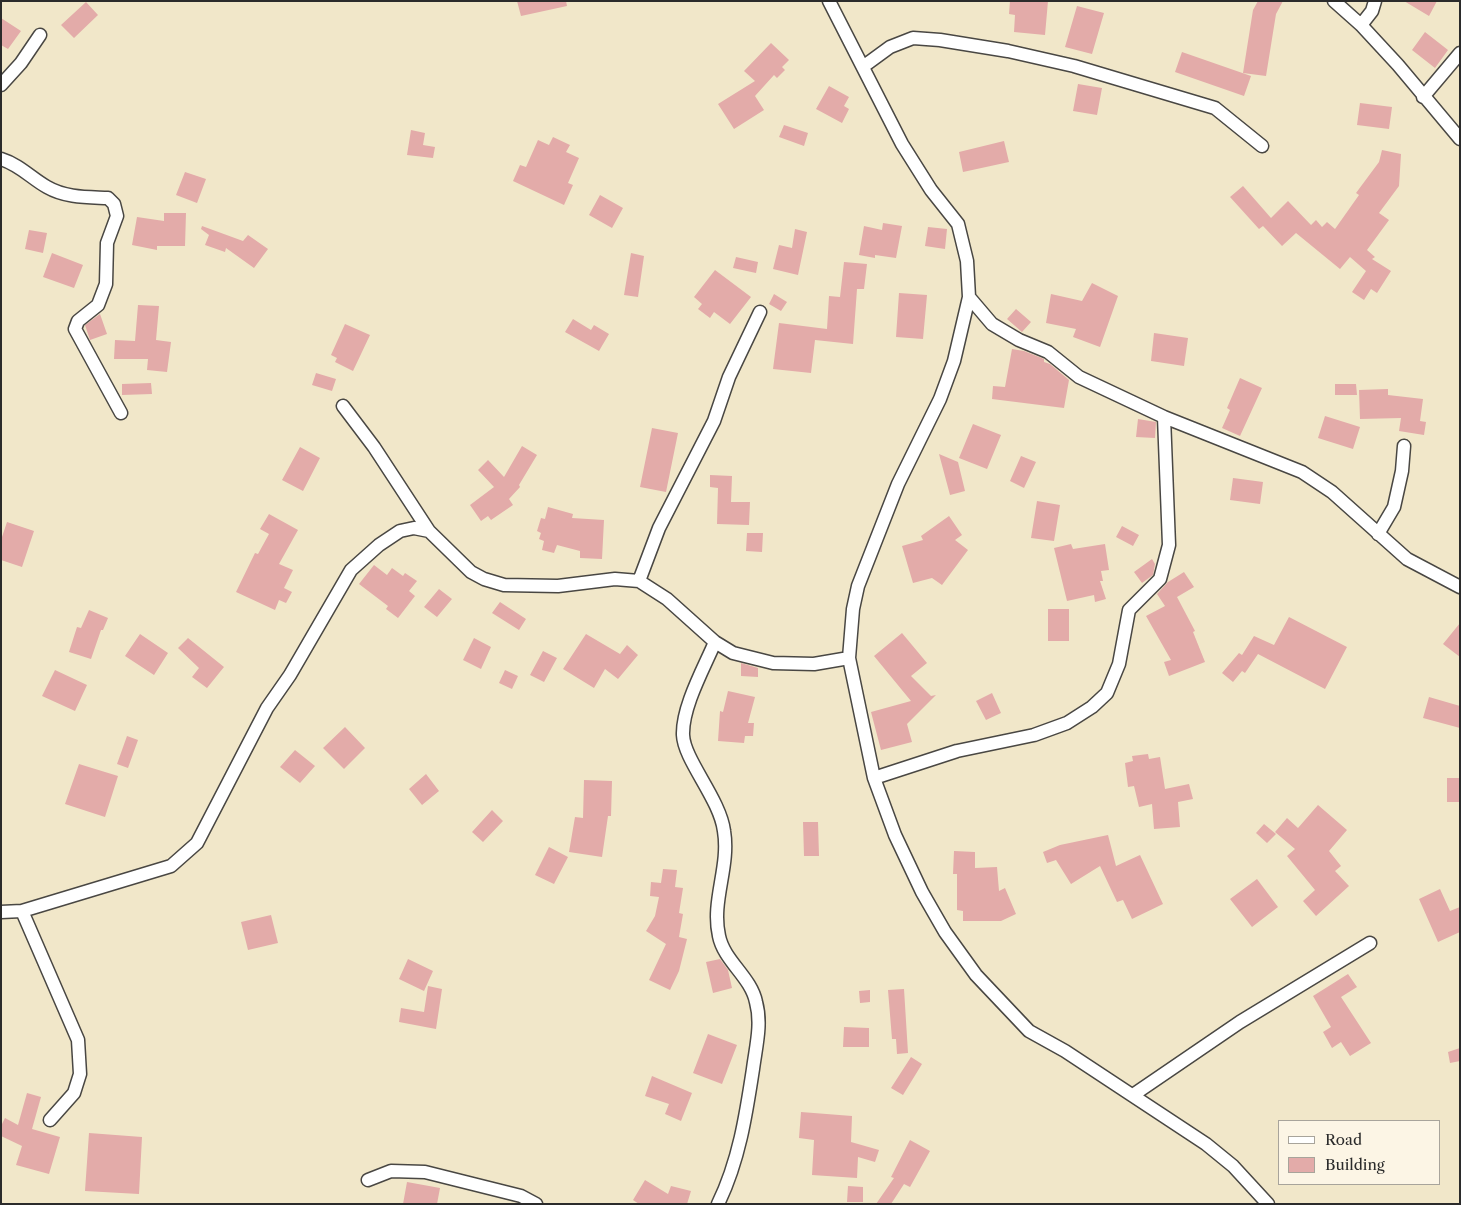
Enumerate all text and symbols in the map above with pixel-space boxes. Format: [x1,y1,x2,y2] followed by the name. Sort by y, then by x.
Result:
[1278,1120,1441,1185] legend
[1325,1130,1362,1149] text: Road
[1325,1155,1385,1174] text: Building

